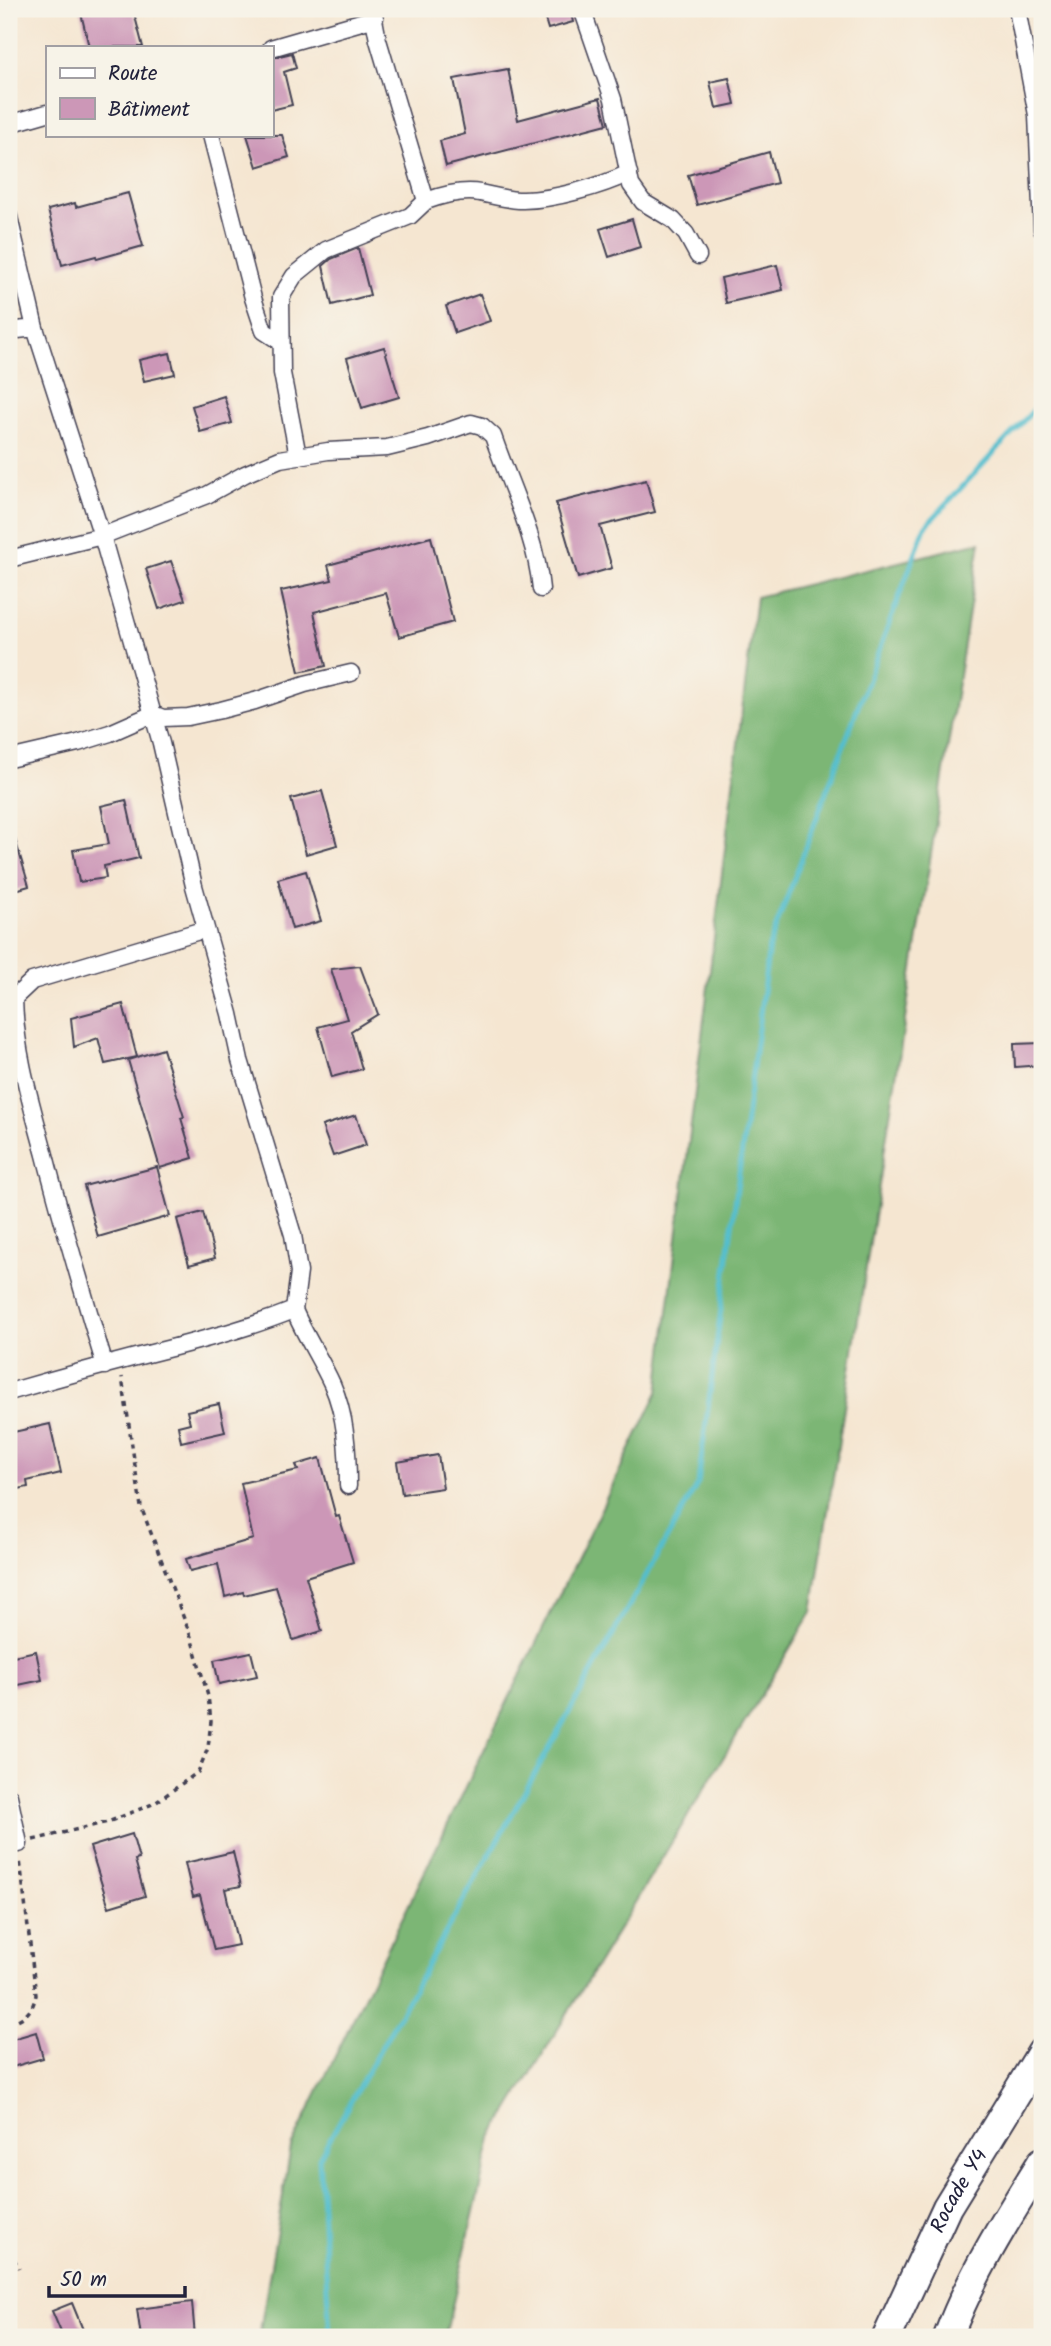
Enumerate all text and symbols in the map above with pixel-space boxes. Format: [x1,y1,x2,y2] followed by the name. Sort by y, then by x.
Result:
[46,46,273,136] legend
[108,58,158,91] text: Route
[108,94,191,127] text: Bâtiment
[922,2143,997,2239] street label: Rocade Y4
[49,2255,186,2299] scale bar
[60,2264,107,2297] text: 50 m

